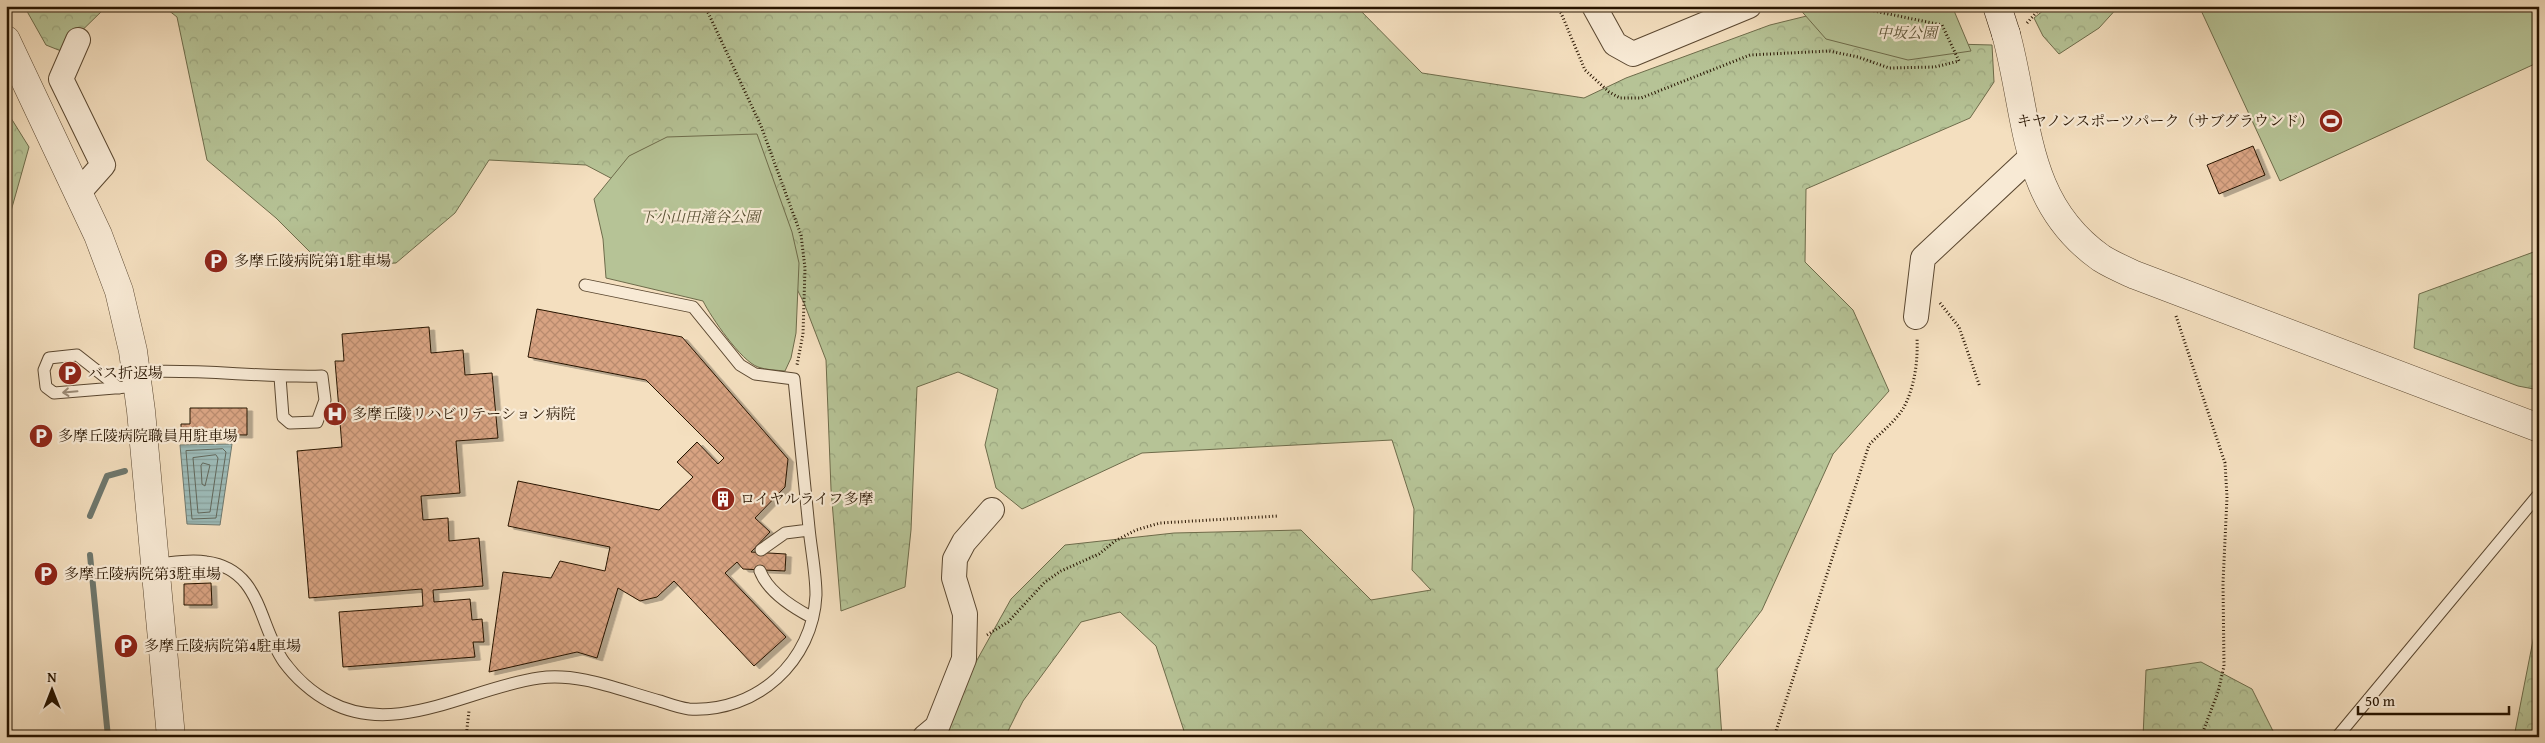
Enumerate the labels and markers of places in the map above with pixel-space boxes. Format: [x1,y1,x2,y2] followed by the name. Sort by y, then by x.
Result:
[2318,108,2344,134] sports icon: キヤノンスポーツパーク（サブグラウンド）
[2017,110,2314,131] place label: キヤノンスポーツパーク（サブグラウンド）
[203,248,229,274] parking icon: 多摩丘陵病院第1駐車場
[234,250,391,271] place label: 多摩丘陵病院第1駐車場
[57,360,83,386] parking icon: バス折返場
[88,362,163,383] place label: バス折返場
[322,401,348,427] hospital icon: 多摩丘陵リハビリテーション病院
[352,403,576,424] place label: 多摩丘陵リハビリテーション病院
[28,423,54,449] parking icon: 多摩丘陵病院職員用駐車場
[58,425,238,446] place label: 多摩丘陵病院職員用駐車場
[710,486,736,512] building icon: ロイヤルライフ多摩
[740,488,874,509] place label: ロイヤルライフ多摩
[33,561,59,587] parking icon: 多摩丘陵病院第3駐車場
[64,563,221,584] place label: 多摩丘陵病院第3駐車場
[113,633,139,659] parking icon: 多摩丘陵病院第4駐車場
[144,635,301,656] place label: 多摩丘陵病院第4駐車場

